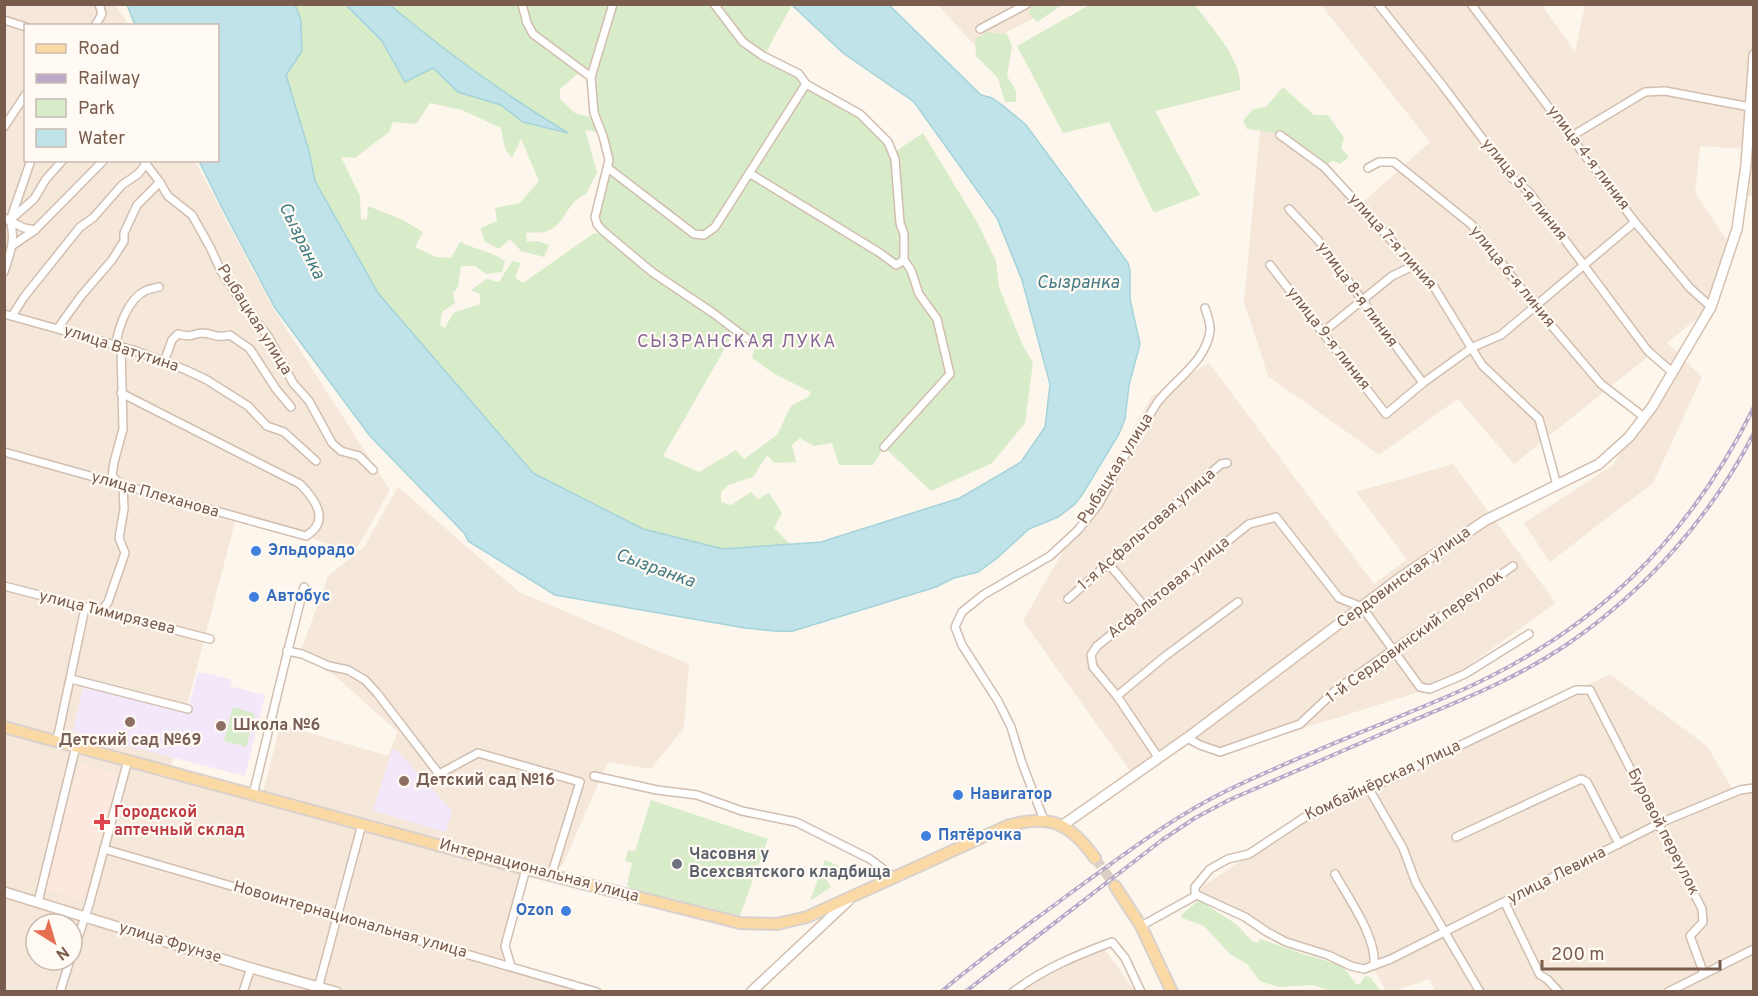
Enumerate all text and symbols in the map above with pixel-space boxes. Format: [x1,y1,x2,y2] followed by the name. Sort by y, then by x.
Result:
[24,24,219,162] legend
[78,38,120,61] text: Road
[78,68,140,91] text: Railway
[78,98,115,121] text: Park
[1542,102,1634,214] street label: улица 4-я линия
[78,128,125,151] text: Water
[1477,135,1571,245] street label: улица 5-я линия
[1343,190,1441,294] street label: улица 7-я линия
[273,199,330,284] water label: Сызранка
[1465,222,1559,332] street label: улица 6-я линия
[1312,238,1402,352] street label: улица 8-я линия
[212,261,296,379] street label: Рыбацкая улица
[1037,272,1120,295] water label: Сызранка
[1282,283,1374,395] street label: улица 9-я линия
[61,321,181,377] street label: улица Ватутина
[637,331,837,354] district label: СЫЗРАНСКАЯ ЛУКА
[1074,410,1158,528] street label: Рыбацкая улица
[1074,465,1220,595] street label: 1-я Асфальтовая улица
[89,467,221,523] street label: улица Плеханова
[1333,523,1475,633] street label: Сердовинская улица
[1104,533,1234,643] street label: Асфальтовая улица
[268,541,355,561] place label: Эльдорадо
[249,544,263,558] marker: Эльдорадо
[612,544,698,594] water label: Сызранка
[1323,566,1507,708] street label: 1-й Сердовинский переулок
[37,586,177,640] street label: улица Тимирязева
[266,587,330,607] place label: Автобус
[247,590,261,604] marker: Автобус
[123,715,137,729] marker: Детский сад №69
[233,716,320,736] place label: Школа №6
[214,719,228,733] marker: Школа №6
[59,731,201,751] place label: Детский сад №69
[1302,736,1464,826] street label: Комбайнёрская улица
[1622,765,1704,899] street label: Буровой переулок
[416,771,555,791] place label: Детский сад №16
[397,774,411,788] marker: Детский сад №16
[970,785,1052,805] place label: Навигатор
[951,788,965,802] marker: Навигатор
[114,803,245,841] place label: Городской аптечный склад
[95,815,109,829] marker: Городской аптечный склад
[938,826,1022,846] place label: Пятёрочка
[919,829,933,843] marker: Пятёрочка
[437,835,641,907] street label: Интернациональная улица
[1505,843,1609,909] street label: улица Левина
[689,845,891,883] place label: Часовня у Всехсвятского кладбища
[670,857,684,871] marker: Часовня у Всехсвятского кладбища
[231,877,469,963] street label: Новоинтернациональная улица
[516,901,554,921] place label: Ozon
[559,904,573,918] marker: Ozon
[24,912,84,972] north arrow
[116,918,224,968] street label: улица Фрунзе
[1542,933,1720,971] scale bar
[51,941,72,964] text: N
[1551,944,1604,967] text: 200 m

